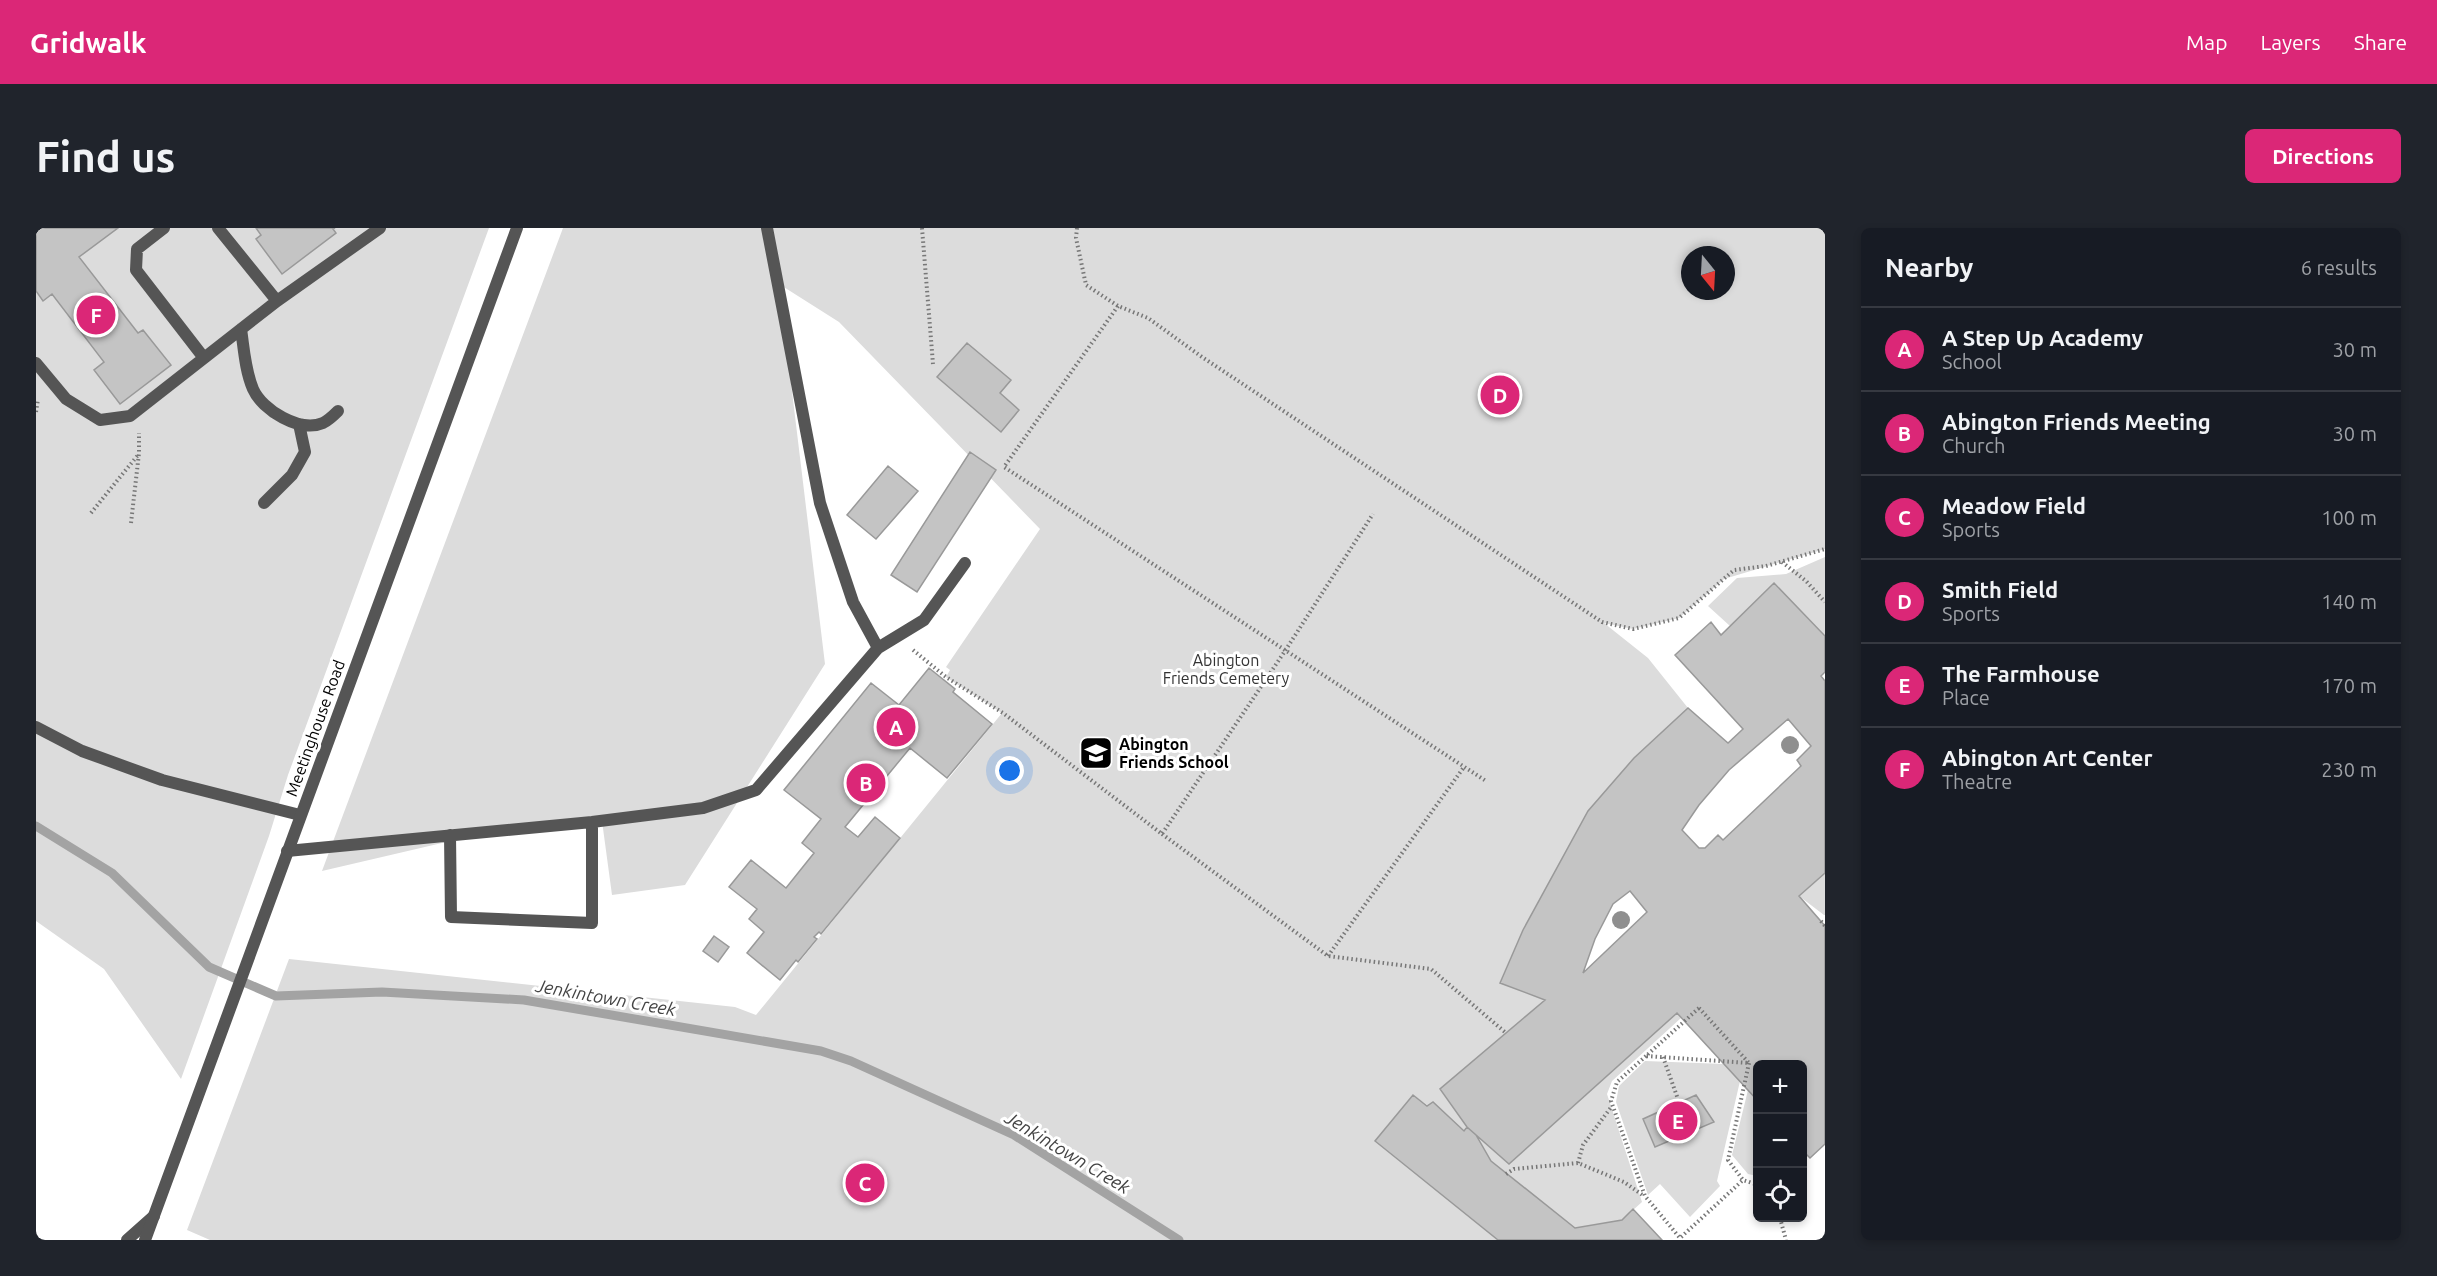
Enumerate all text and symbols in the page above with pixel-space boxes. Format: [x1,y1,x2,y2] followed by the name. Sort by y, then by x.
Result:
[30,27,147,58] text: Gridwalk
[2186,30,2227,54] text: Map
[2260,30,2321,54] text: Layers
[2354,30,2407,54] text: Share
[2245,129,2401,183] button: Directions
[36,133,175,180] text: Find us
[1681,246,1735,300] north arrow
[1885,253,1973,282] text: Nearby
[2301,256,2377,279] text: 6 results
[76,292,116,338] pin: F
[1942,325,2143,350] text: A Step Up Academy
[1897,338,1912,361] text: A
[2333,338,2377,361] text: 30 m
[1942,350,2002,373] text: School
[1480,372,1520,418] pin: D
[1942,409,2211,434] text: Abington Friends Meeting
[1898,422,1911,445] text: B
[2333,422,2377,445] text: 30 m
[1942,434,2005,457] text: Church
[1942,493,2086,518] text: Meadow Field
[1898,506,1911,529] text: C
[2321,506,2377,529] text: 100 m
[1942,518,2000,541] text: Sports
[1942,577,2058,602] text: Smith Field
[1897,590,1912,613] text: D
[2321,590,2377,613] text: 140 m
[1942,602,2000,625] text: Sports
[1163,651,1290,687] park label: Abington Friends Cemetery
[282,657,348,799] street label: Meetinghouse Road
[1942,661,2100,686] text: The Farmhouse
[1899,674,1910,697] text: E
[2321,674,2377,697] text: 170 m
[1942,686,1990,709] text: Place
[876,704,916,750] pin: A
[1078,735,1114,771] school or university icon: Abington Friends School
[1119,735,1229,771] place label: Abington Friends School
[1942,745,2153,770] text: Abington Art Center
[995,756,1024,785] your location
[1899,758,1910,781] text: F
[2321,758,2377,781] text: 230 m
[846,760,886,806] pin: B
[1942,770,2012,793] text: Theatre
[533,975,678,1019] water label: Jenkintown Creek
[1753,1060,1807,1222] map controls
[1753,1060,1807,1114] button: +
[1658,1098,1698,1144] pin: E
[1001,1106,1135,1197] water label: Jenkintown Creek
[1753,1114,1807,1168] button: −
[846,1160,884,1206] pin: C
[1753,1168,1807,1222] button: locate

